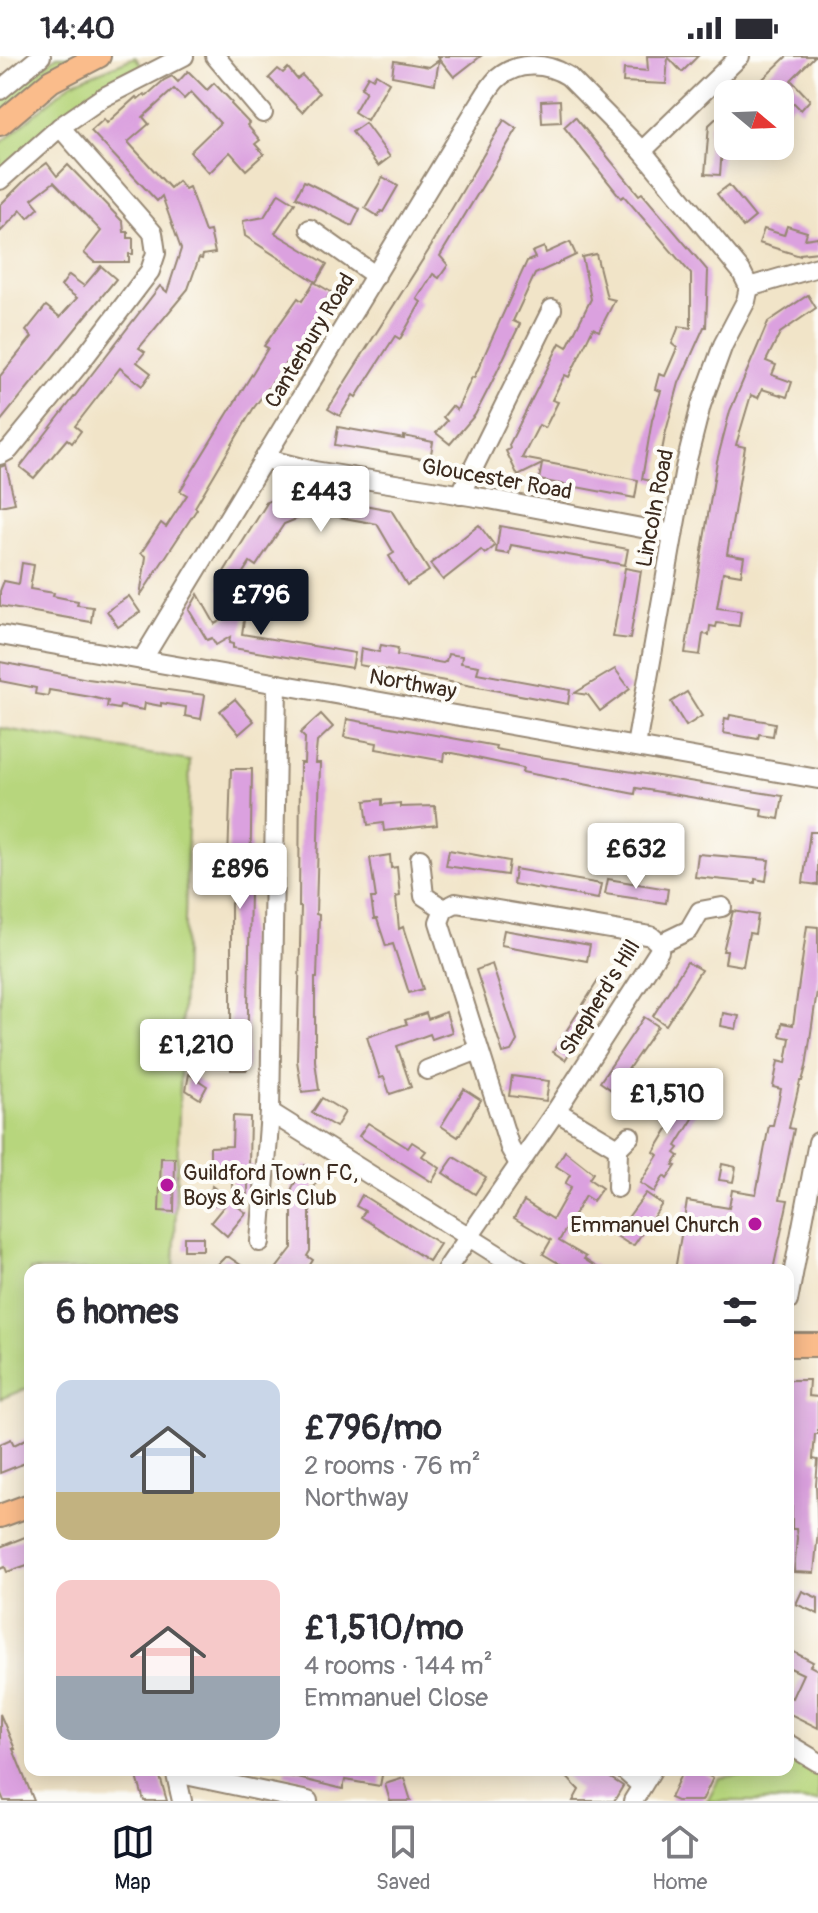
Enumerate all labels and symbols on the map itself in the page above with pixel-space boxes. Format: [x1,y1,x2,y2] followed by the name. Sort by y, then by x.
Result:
[714,80,794,160] north arrow
[259,268,361,413] street label: Canterbury Road
[630,447,680,570] street label: Lincoln Road
[419,452,574,506] street label: Gloucester Road
[274,466,368,534] pin: £443
[214,569,308,637] pin: £796
[367,663,459,705] street label: Northway
[589,823,683,891] pin: £632
[193,843,287,911] pin: £896
[553,935,646,1061] street label: Shepherd's Hill
[131,1019,261,1087] pin: £1,210
[602,1068,732,1136] pin: £1,510
[183,1159,358,1212] place label: Guildford Town FC, Boys & Girls Club
[158,1176,176,1194] marker: Guildford Town FC, Boys & Girls Club
[570,1211,739,1239] place label: Emmanuel Church
[746,1215,764,1233] marker: Emmanuel Church

